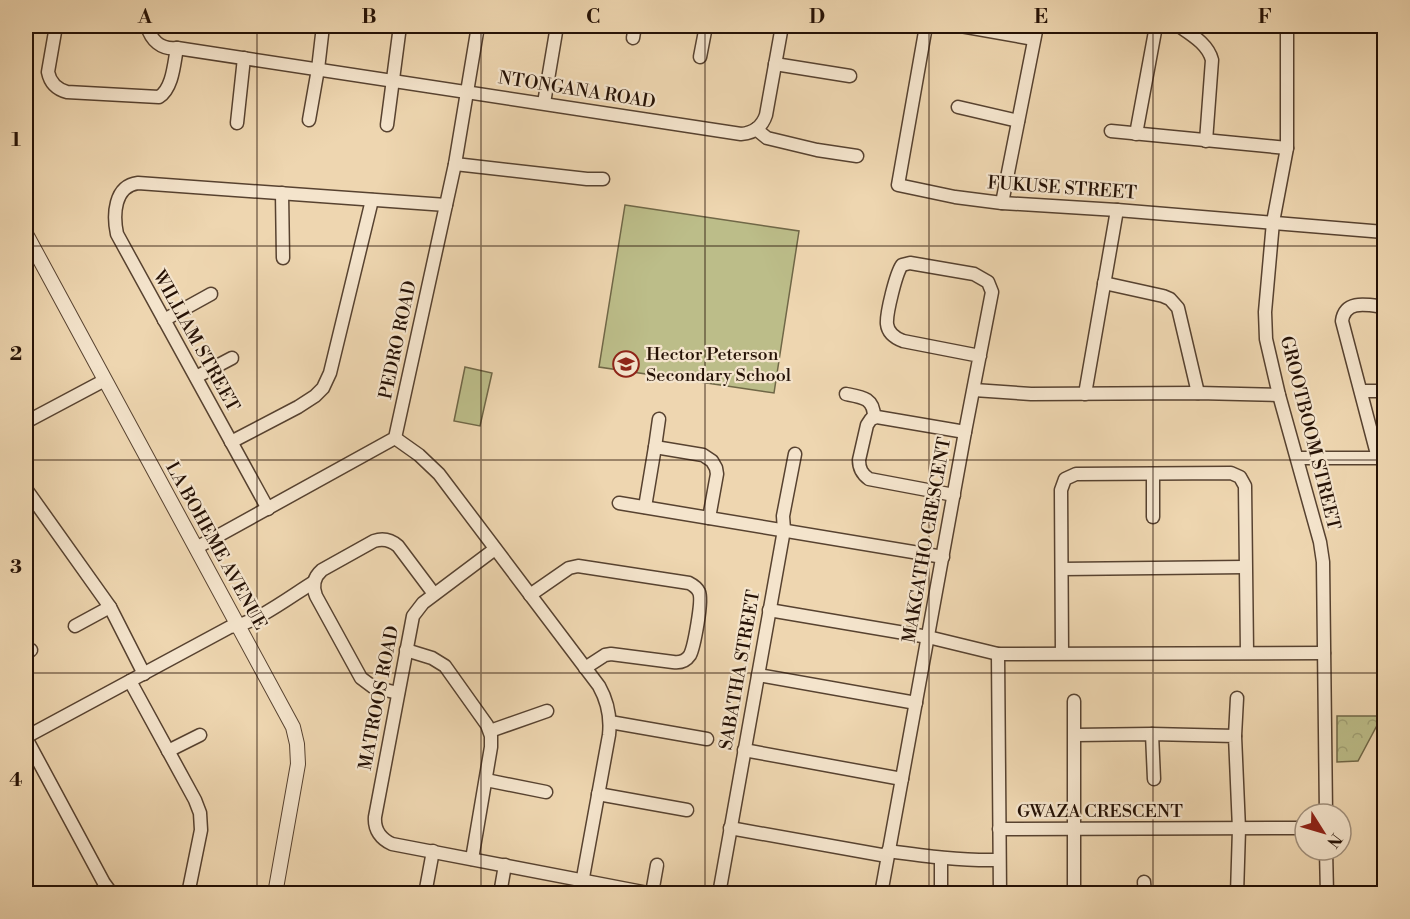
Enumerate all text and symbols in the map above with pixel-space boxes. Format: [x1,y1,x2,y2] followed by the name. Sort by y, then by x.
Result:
[137,5,153,30] text: A
[361,5,377,30] text: B
[586,5,600,30] text: C
[809,5,825,30] text: D
[1034,5,1048,30] text: E
[1258,5,1272,30] text: F
[497,66,657,114] street label: NTONGANA ROAD
[11,128,21,153] text: 1
[986,171,1138,205] street label: FUKUSE STREET
[147,265,245,416] street label: WILLIAM STREET
[374,279,422,401] street label: PEDRO ROAD
[1275,334,1345,533] street label: GROOTBOOM STREET
[10,342,22,367] text: 2
[646,343,792,387] place label: Hector Peterson Secondary School
[611,349,641,379] school or university icon: Hector Peterson Secondary School
[898,435,956,645] street label: MAKGATHO CRESCENT
[160,458,272,634] street label: LA BOHEME AVENUE
[10,555,22,580] text: 3
[715,588,765,752] street label: SABATHA STREET
[354,624,404,772] street label: MATROOS ROAD
[9,768,23,793] text: 4
[1017,800,1183,823] street label: GWAZA CRESCENT
[1293,802,1353,862] north arrow
[1322,829,1346,852] text: N

